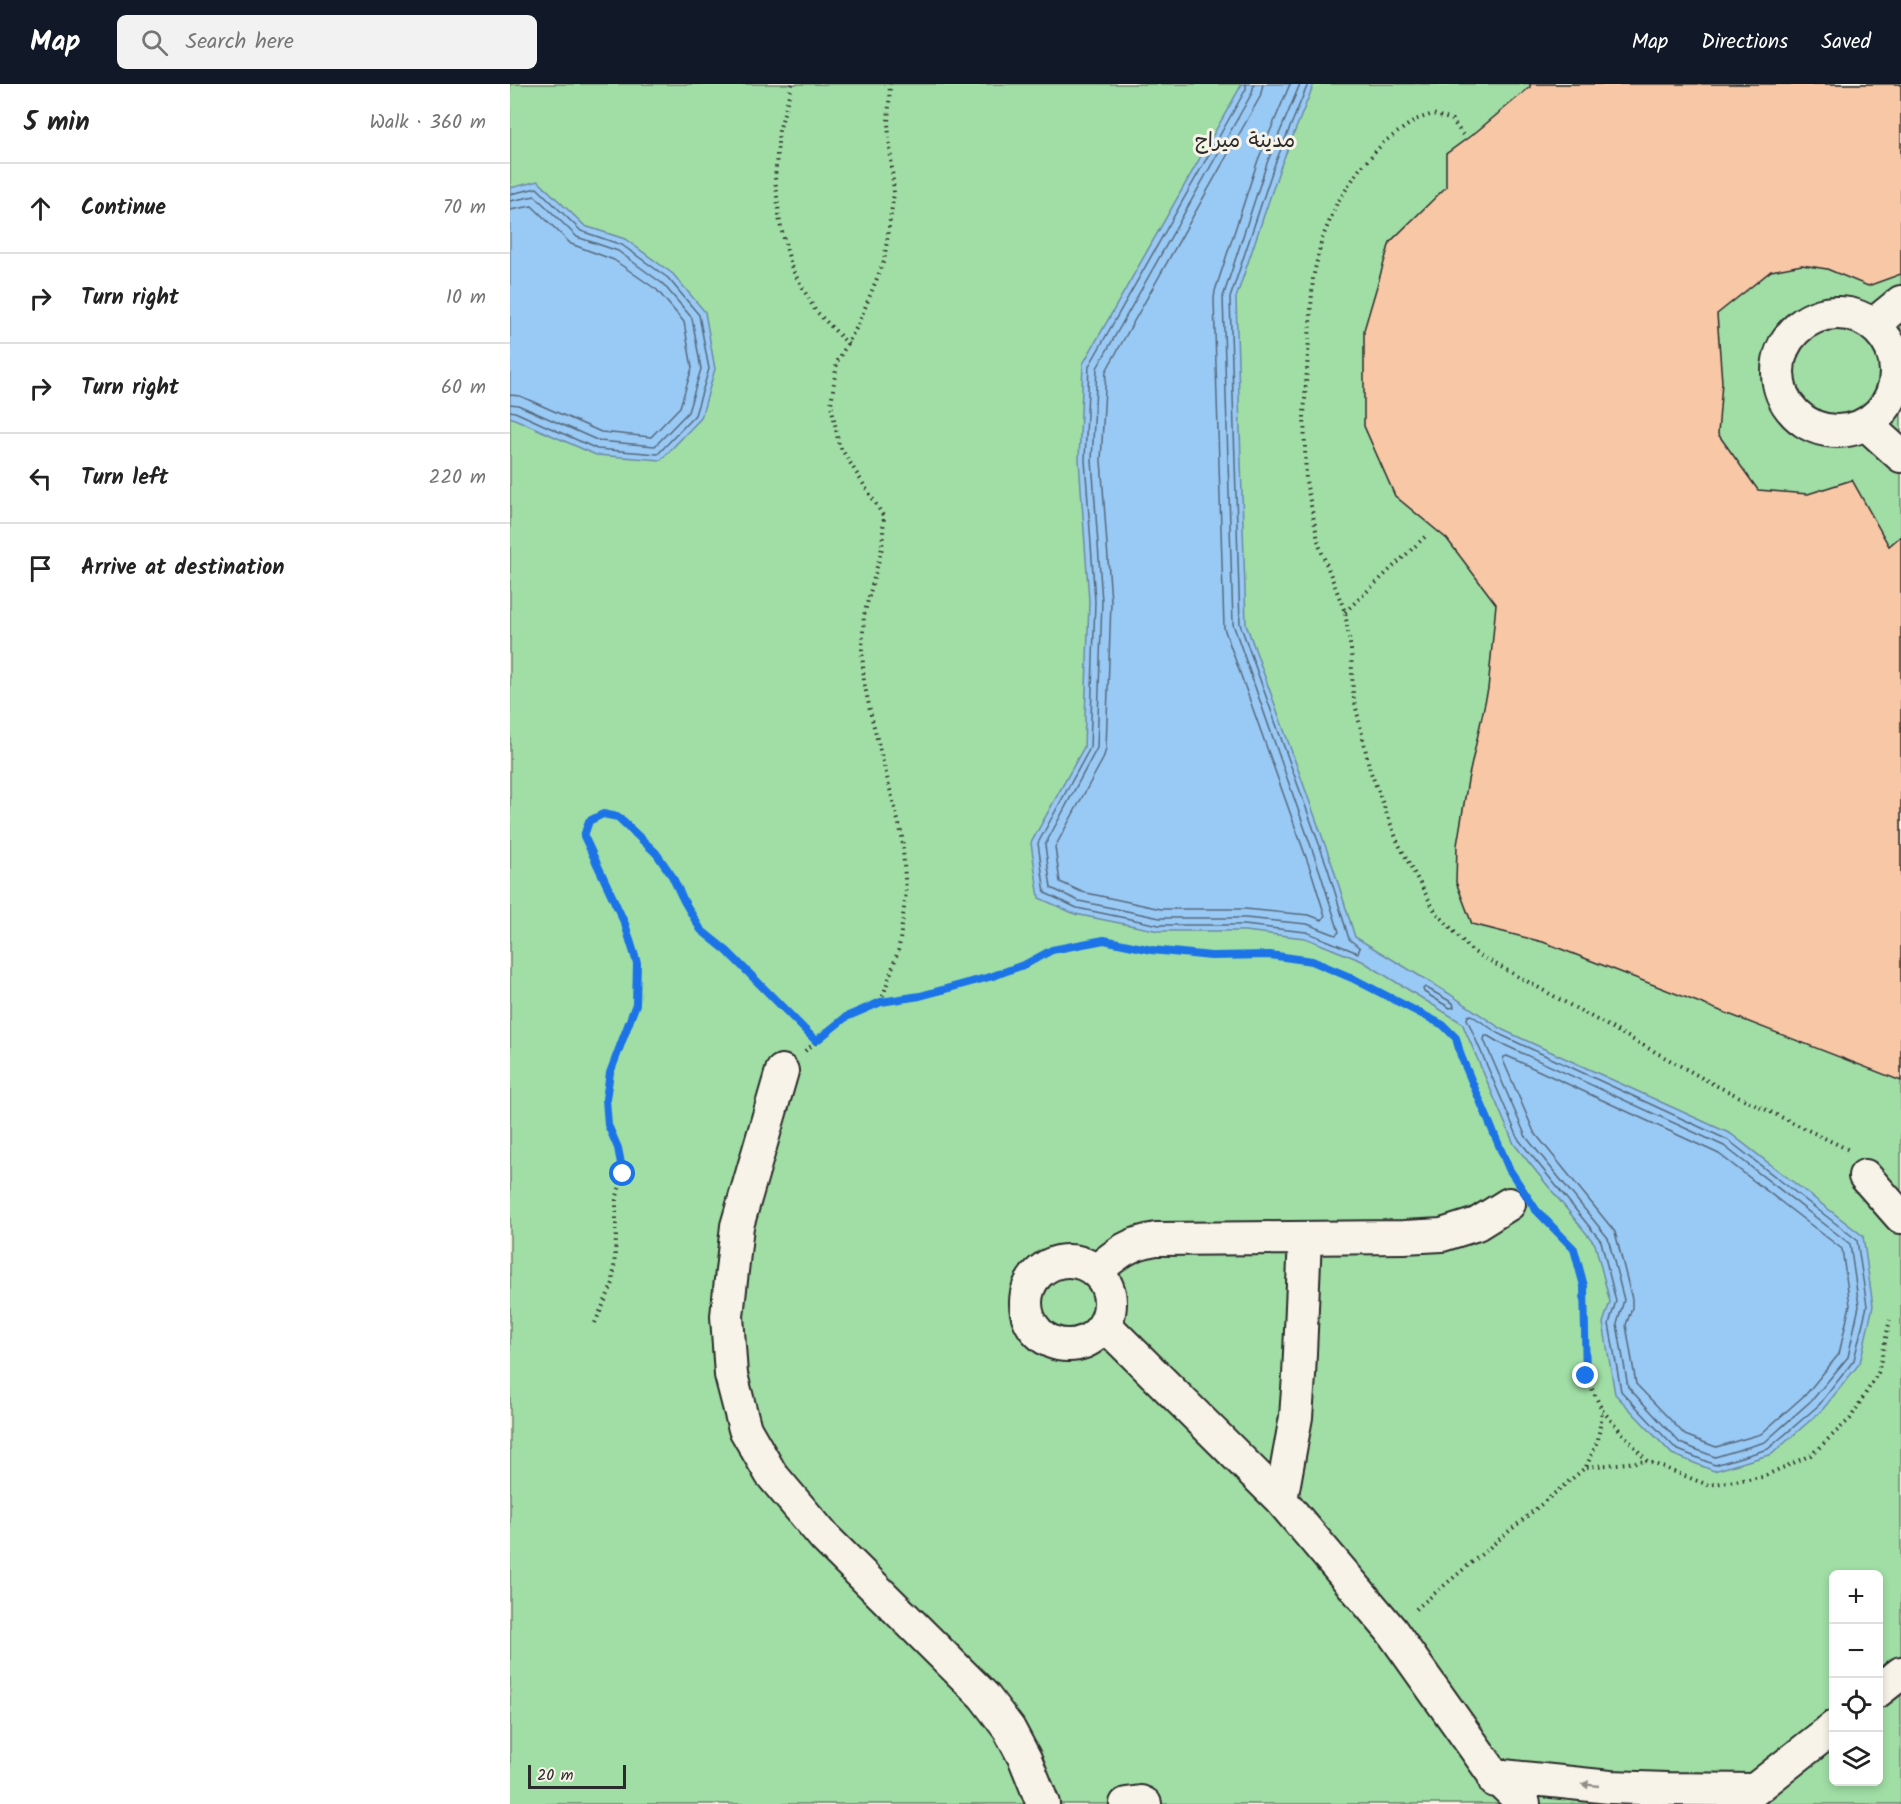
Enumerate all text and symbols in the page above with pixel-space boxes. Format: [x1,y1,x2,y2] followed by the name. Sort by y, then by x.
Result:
[117,15,537,69] search box
[30,20,81,65] text: Map
[186,25,294,60] text: Search here
[138,26,171,59] icon: search
[1632,26,1668,59] text: Map
[1701,26,1788,59] text: Directions
[1821,26,1871,59] text: Saved
[24,102,90,144] text: 5 min
[369,107,486,139] text: Walk · 360 m
[1195,125,1295,158] district label: مدينة ميراج
[81,191,166,226] text: Continue
[24,192,57,225] icon: ahead
[443,192,486,224] text: 70 m
[81,281,179,316] text: Turn right
[24,282,57,315] icon: right
[446,282,486,314] text: 10 m
[81,371,179,406] text: Turn right
[24,372,57,405] icon: right
[441,372,486,404] text: 60 m
[81,461,168,496] text: Turn left
[24,462,57,495] icon: left
[429,462,486,494] text: 220 m
[81,551,284,586] text: Arrive at destination
[24,552,57,585] icon: arrive
[609,1160,635,1186] route start
[1572,1362,1598,1388] route end
[1829,1570,1883,1786] map controls
[1829,1570,1883,1624] button: +
[1829,1624,1883,1678] button: −
[1829,1678,1883,1732] button: locate
[1829,1732,1883,1786] button: layers
[528,1762,626,1790] scale bar
[537,1763,573,1788] text: 20 m
[1581,1780,1600,1790] one-way arrow

